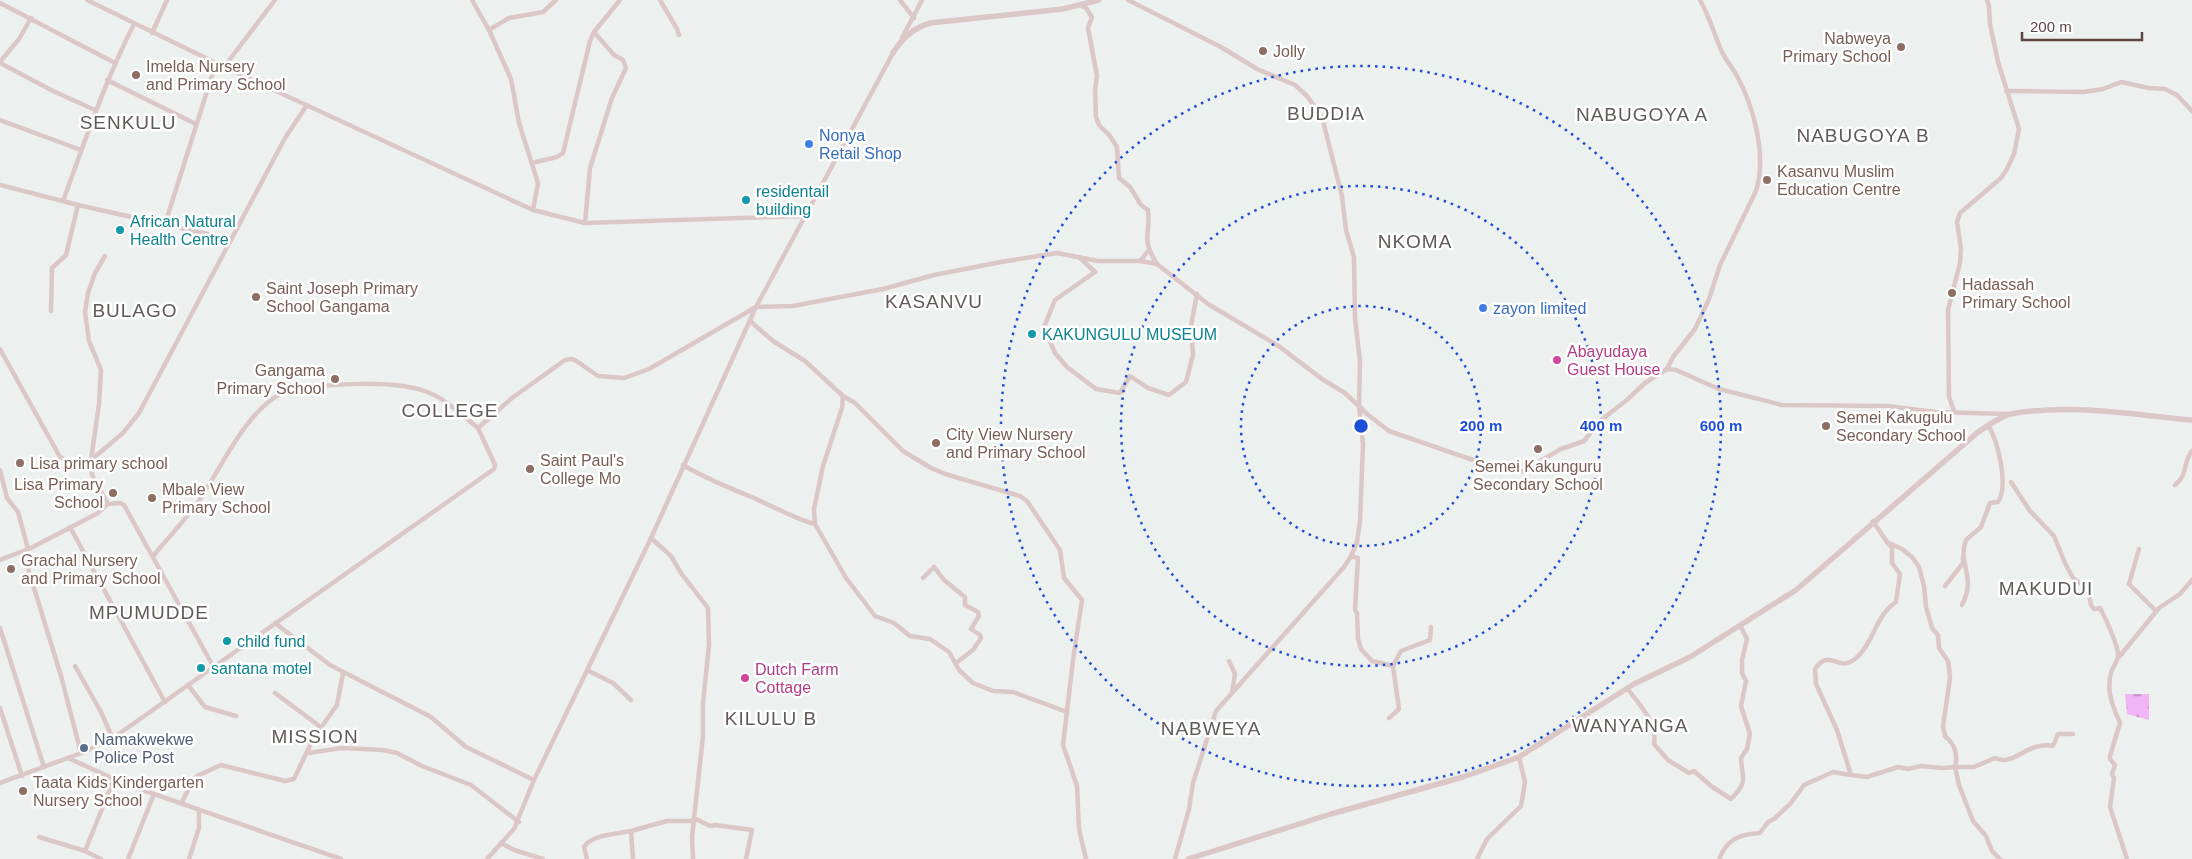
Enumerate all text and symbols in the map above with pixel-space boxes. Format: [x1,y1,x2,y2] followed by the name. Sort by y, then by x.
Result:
[2022,10,2142,42] scale bar
[2030,18,2072,35] text: 200 m
[1783,30,1891,65] place label: Nabweya Primary School
[1895,41,1907,53] marker: Nabweya Primary School
[1273,43,1305,60] place label: Jolly
[1257,45,1269,57] marker: Jolly
[146,58,286,93] place label: Imelda Nursery and Primary School
[130,69,142,81] marker: Imelda Nursery and Primary School
[1287,103,1365,124] district label: BUDDIA
[1576,104,1708,125] district label: NABUGOYA A
[80,112,176,133] district label: SENKULU
[1796,125,1930,146] district label: NABUGOYA B
[819,127,902,162] place label: Nonya Retail Shop
[803,138,815,150] marker: Nonya Retail Shop
[1777,163,1901,198] place label: Kasanvu Muslim Education Centre
[1761,174,1773,186] marker: Kasanvu Muslim Education Centre
[756,183,829,218] place label: residentail building
[740,194,752,206] marker: residentail building
[130,213,236,248] place label: African Natural Health Centre
[114,224,126,236] marker: African Natural Health Centre
[1378,231,1452,252] district label: NKOMA
[1962,276,2070,311] place label: Hadassah Primary School
[266,280,418,315] place label: Saint Joseph Primary School Gangama
[1946,287,1958,299] marker: Hadassah Primary School
[250,291,262,303] marker: Saint Joseph Primary School Gangama
[885,291,983,312] district label: KASANVU
[92,300,178,321] district label: BULAGO
[1493,300,1586,317] place label: zayon limited
[1477,302,1489,314] marker: zayon limited
[1042,326,1217,343] place label: KAKUNGULU MUSEUM
[1026,328,1038,340] marker: KAKUNGULU MUSEUM
[1567,343,1660,378] place label: Abayudaya Guest House
[1551,354,1563,366] marker: Abayudaya Guest House
[217,362,325,397] place label: Gangama Primary School
[329,373,341,385] marker: Gangama Primary School
[402,400,498,421] district label: COLLEGE
[1836,409,1966,444] place label: Semei Kakugulu Secondary School
[1352,417,1370,435] centre of rings
[1460,417,1502,434] text: 200 m
[1580,417,1622,434] text: 400 m
[1700,417,1742,434] text: 600 m
[1820,420,1832,432] marker: Semei Kakugulu Secondary School
[946,426,1086,461] place label: City View Nursery and Primary School
[930,437,942,449] marker: City View Nursery and Primary School
[1532,443,1544,455] marker: Semei Kakunguru Secondary School
[540,452,624,487] place label: Saint Paul's College Mo
[30,455,168,472] place label: Lisa primary school
[14,457,26,469] marker: Lisa primary school
[1473,458,1603,493] place label: Semei Kakunguru Secondary School
[524,463,536,475] marker: Saint Paul's College Mo
[14,476,103,511] place label: Lisa Primary School
[162,481,270,516] place label: Mbale View Primary School
[107,487,119,499] marker: Lisa Primary School
[146,492,158,504] marker: Mbale View Primary School
[21,552,161,587] place label: Grachal Nursery and Primary School
[5,563,17,575] marker: Grachal Nursery and Primary School
[1999,578,2093,599] district label: MAKUDUI
[89,602,209,623] district label: MPUMUDDE
[237,633,306,650] place label: child fund
[221,635,233,647] marker: child fund
[211,660,312,677] place label: santana motel
[755,661,839,696] place label: Dutch Farm Cottage
[195,662,207,674] marker: santana motel
[739,672,751,684] marker: Dutch Farm Cottage
[725,708,817,729] district label: KILULU B
[1572,715,1688,736] district label: WANYANGA
[1161,718,1261,739] district label: NABWEYA
[271,726,359,747] district label: MISSION
[94,731,194,766] place label: Namakwekwe Police Post
[78,742,90,754] marker: Namakwekwe Police Post
[33,774,204,809] place label: Taata Kids Kindergarten Nursery School
[17,785,29,797] marker: Taata Kids Kindergarten Nursery School

